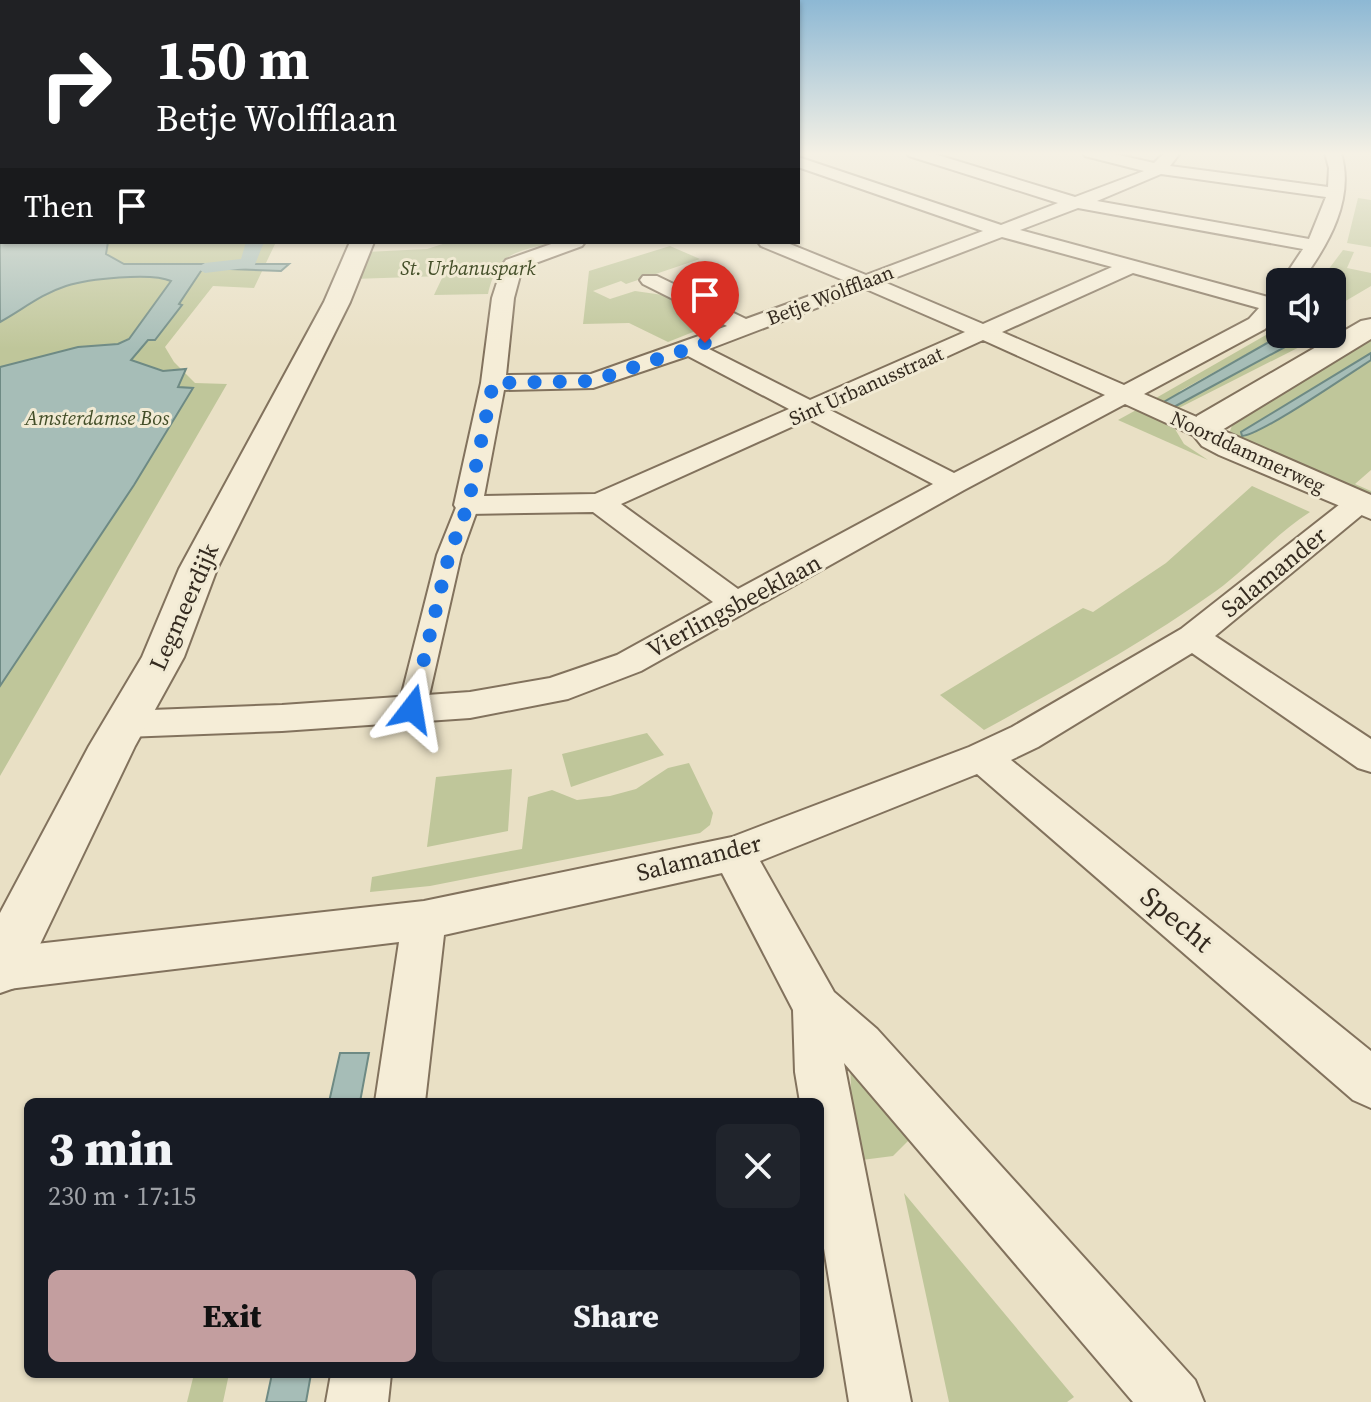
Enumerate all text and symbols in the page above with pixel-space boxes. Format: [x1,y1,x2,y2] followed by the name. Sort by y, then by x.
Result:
[156,21,310,98] text: 150 m
[24,32,128,136] icon: right
[156,94,397,143] text: Betje Wolfflaan
[110,184,154,228] icon: arrive
[24,186,94,227] text: Then
[400,254,536,282] park label: St. Urbanuspark
[762,258,898,332] street label: Betje Wolfflaan
[671,261,739,343] pin
[1266,268,1346,348] map controls
[1266,268,1346,348] button: sound
[683,273,727,317] icon: arrive
[785,339,948,433] street label: Sint Urbanusstraat
[24,404,170,432] park label: Amsterdamse Bos
[1166,404,1330,500] street label: Noorddammerweg
[1214,519,1334,625] street label: Salamander
[141,537,227,675] street label: Legmeerdijk
[641,546,827,665] street label: Vierlingsbeeklaan
[370,667,454,751] position arrow
[633,826,765,889] street label: Salamander
[1133,878,1222,961] street label: Specht
[48,1115,173,1181] text: 3 min
[716,1124,800,1208] button: close
[48,1178,196,1214] text: 230 m · 17:15
[48,1270,416,1362] button: Exit
[432,1270,800,1362] button: Share

